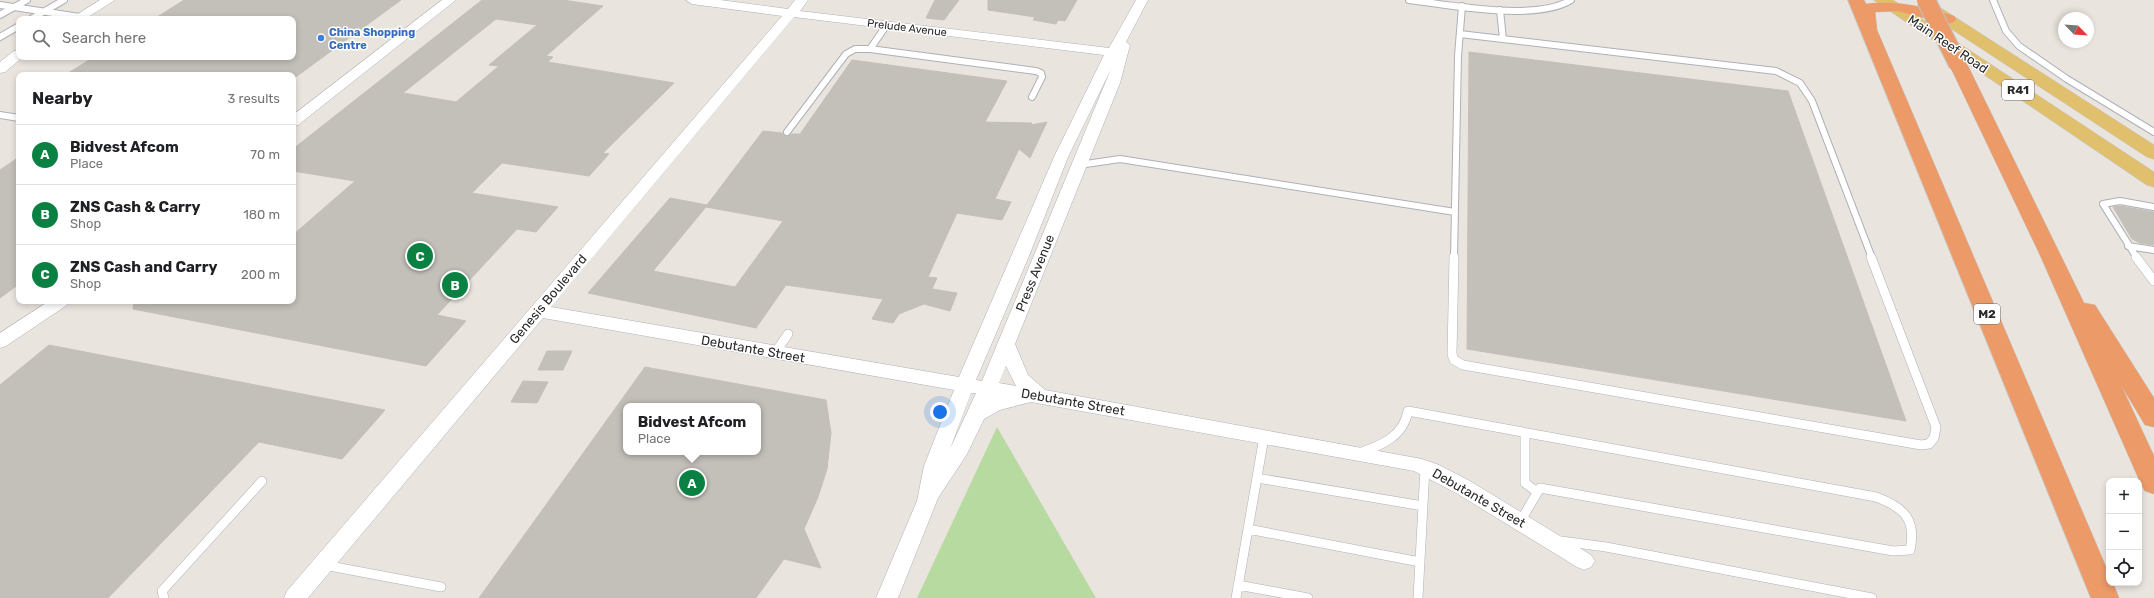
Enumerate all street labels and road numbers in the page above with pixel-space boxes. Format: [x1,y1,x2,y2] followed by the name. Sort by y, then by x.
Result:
[1905,12,1991,76] street label: Main Reef Road
[866,17,948,39] street label: Prelude Avenue
[2002,80,2034,100] road number: R41
[1013,232,1057,314] street label: Press Avenue
[506,251,590,347] street label: Genesis Boulevard
[1974,304,2000,324] road number: M2
[700,332,806,366] street label: Debutante Street
[1020,385,1126,419] street label: Debutante Street
[1430,465,1528,531] street label: Debutante Street

